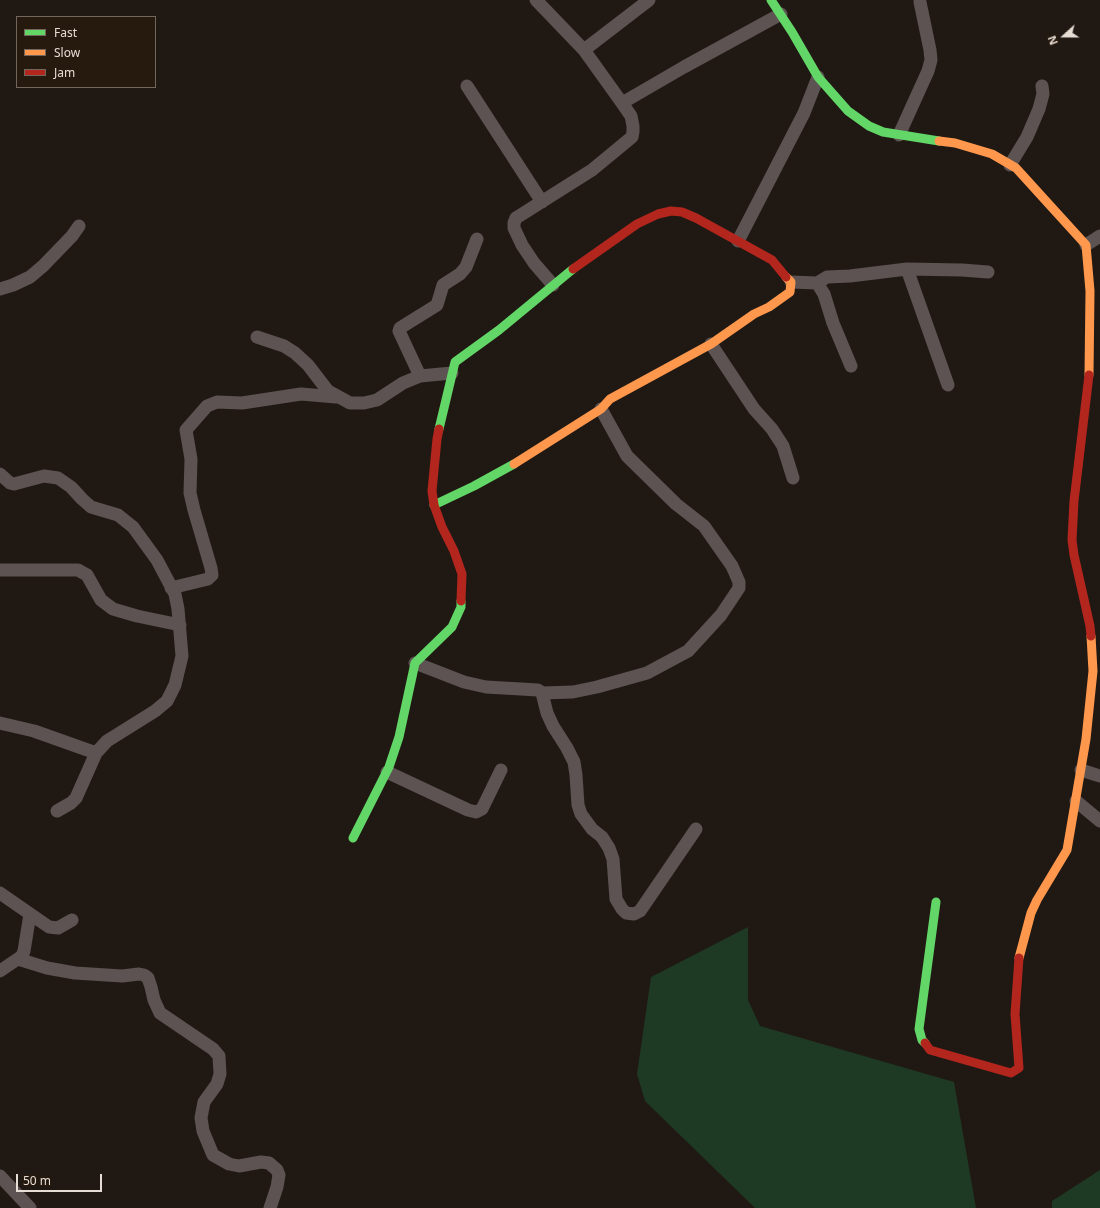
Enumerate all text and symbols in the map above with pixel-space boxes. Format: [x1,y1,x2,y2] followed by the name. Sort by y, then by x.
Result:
[16,16,156,88] legend
[1044,16,1084,56] north arrow
[54,24,77,41] text: Fast
[1044,34,1061,47] text: N
[54,44,80,61] text: Slow
[54,64,75,81] text: Jam
[18,1166,104,1192] scale bar
[23,1172,51,1189] text: 50 m

